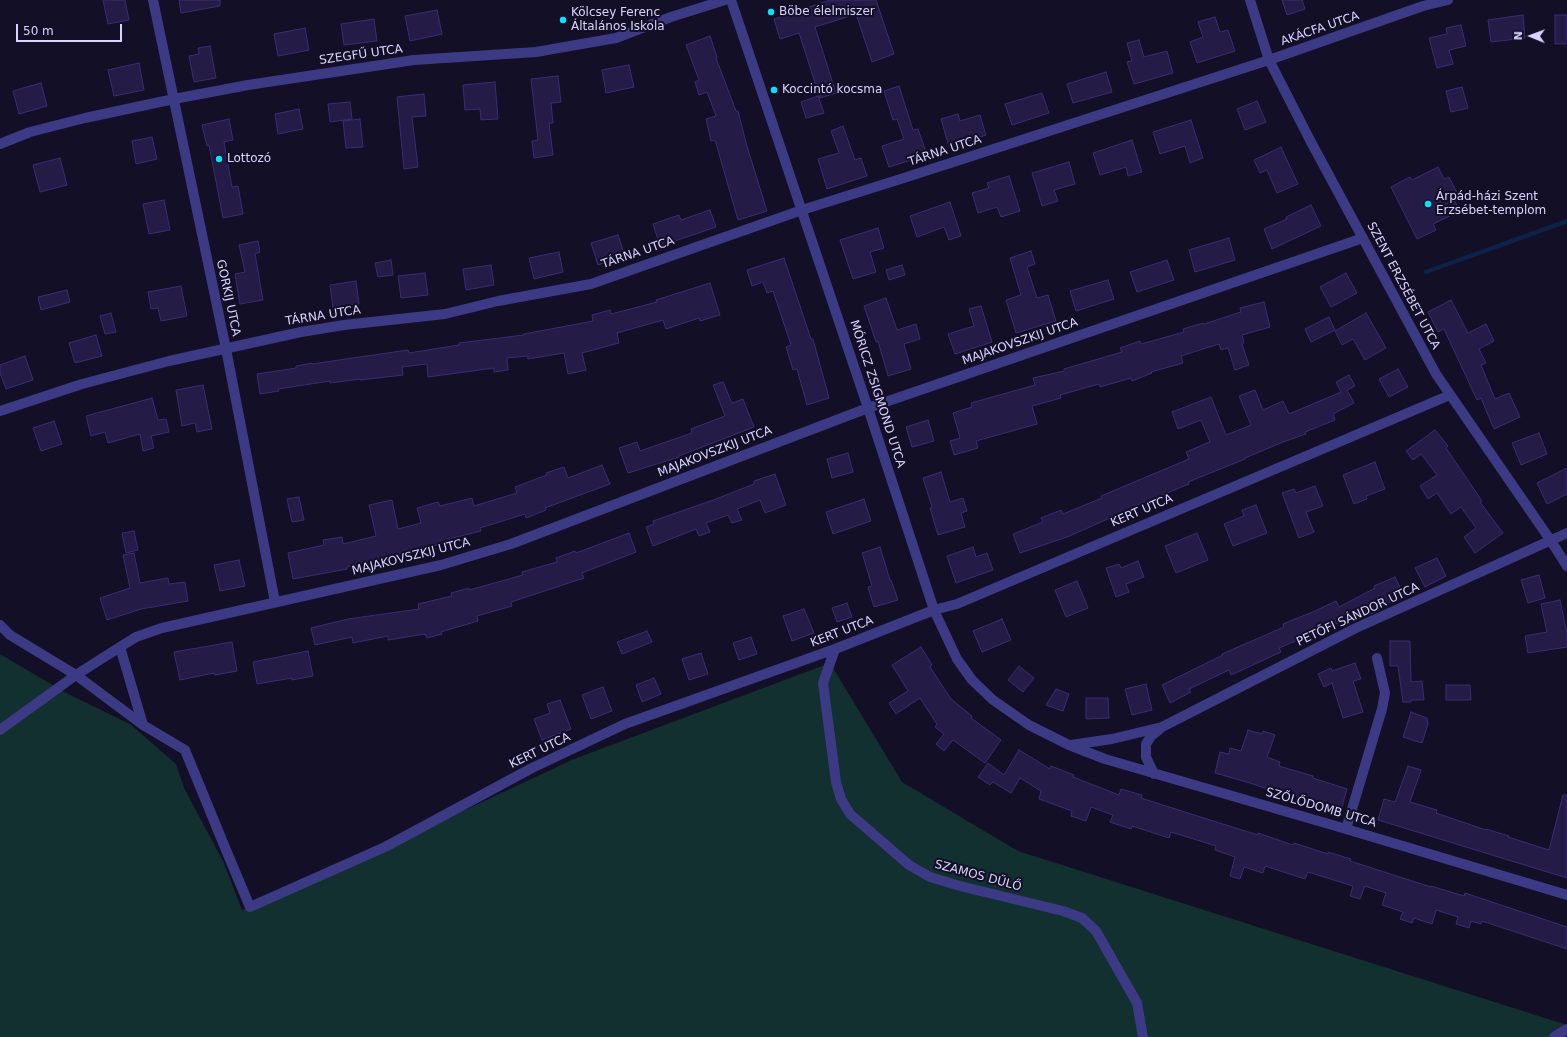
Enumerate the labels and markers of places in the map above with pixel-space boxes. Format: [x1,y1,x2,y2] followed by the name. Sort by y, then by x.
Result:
[779,5,875,19] place label: Böbe élelmiszer
[571,6,665,34] place label: Kölcsey Ferenc Általános Iskola
[766,7,776,17] marker: Böbe élelmiszer
[558,15,568,25] marker: Kölcsey Ferenc Általános Iskola
[782,83,882,97] place label: Koccintó kocsma
[769,85,779,95] marker: Koccintó kocsma
[227,152,271,166] place label: Lottozó
[214,154,224,164] marker: Lottozó
[1436,190,1546,218] place label: Árpád-házi Szent Erzsébet-templom
[1423,199,1433,209] marker: Árpád-házi Szent Erzsébet-templom

